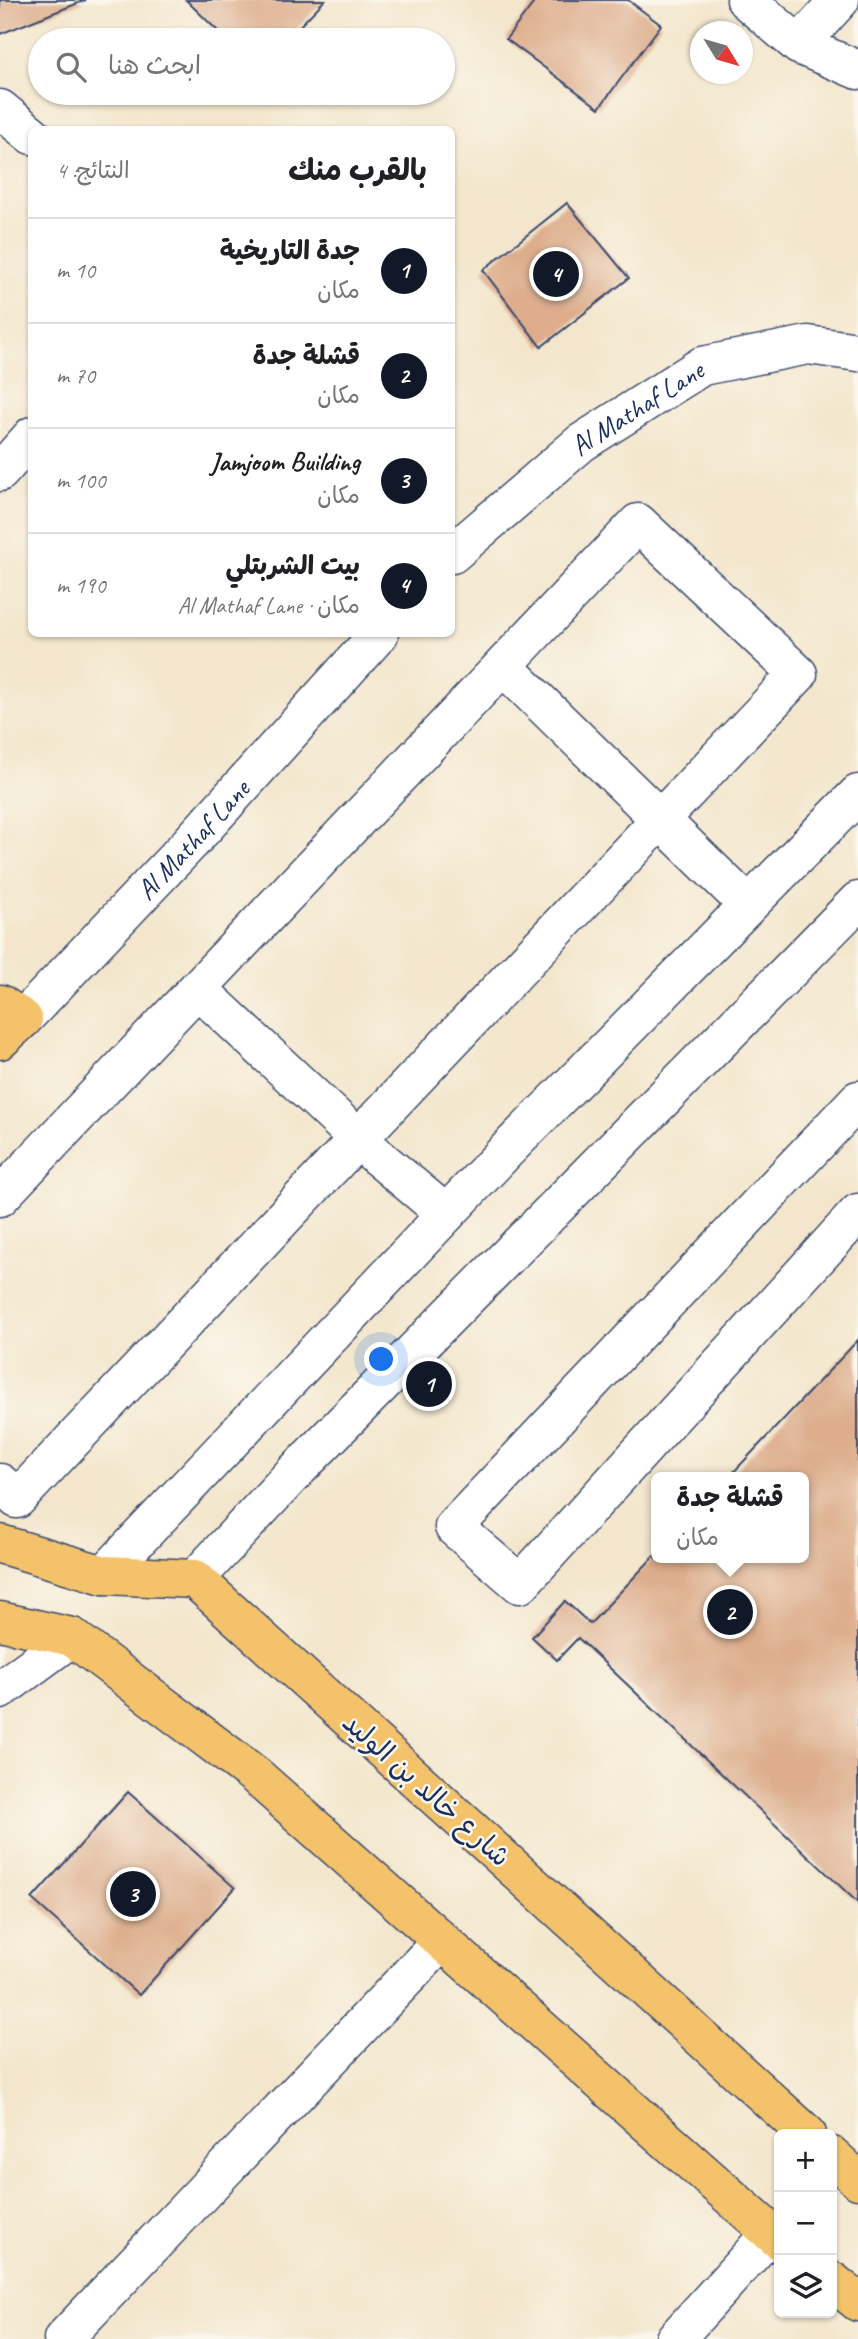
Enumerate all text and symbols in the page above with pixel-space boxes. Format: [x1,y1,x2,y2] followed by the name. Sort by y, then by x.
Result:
[690,21,753,84] north arrow
[28,28,455,105] search box
[52,48,90,86] icon: search
[108,49,201,82] text: ابحث هنا
[288,151,427,189] text: بالقرب منك
[56,156,130,185] text: النتائج: 4
[220,234,360,267] text: جدة التاريخية
[533,248,579,300] pin: 4
[56,256,95,285] text: 10 m
[399,256,409,285] text: 1
[317,276,360,305] text: مكان
[253,339,360,372] text: قشلة جدة
[562,352,712,463] street label: Al Mathaf Lane
[56,361,95,390] text: 70 m
[399,361,409,390] text: 2
[317,381,360,410] text: مكان
[210,445,360,478] text: Jamjoom Building
[56,466,106,495] text: 100 m
[399,466,409,495] text: 3
[317,481,360,510] text: مكان
[226,549,360,582] text: بيت الشربتلي
[56,571,106,600] text: 190 m
[399,571,409,600] text: 4
[178,591,360,620] text: مكان · Al Mathaf Lane
[129,771,258,907] street label: Al Mathaf Lane
[364,1342,398,1376] your location
[406,1358,452,1410] pin: 1
[651,1472,809,1563] popup
[676,1481,784,1514] text: قشلة جدة
[676,1523,719,1552] text: مكان
[707,1586,753,1638] pin: 2
[334,1705,518,1876] street label: شارع خالد بن الوليد
[110,1868,156,1920] pin: 3
[774,2129,837,2318] map controls
[774,2129,837,2192] button: +
[774,2192,837,2255] button: −
[774,2255,837,2318] button: layers

